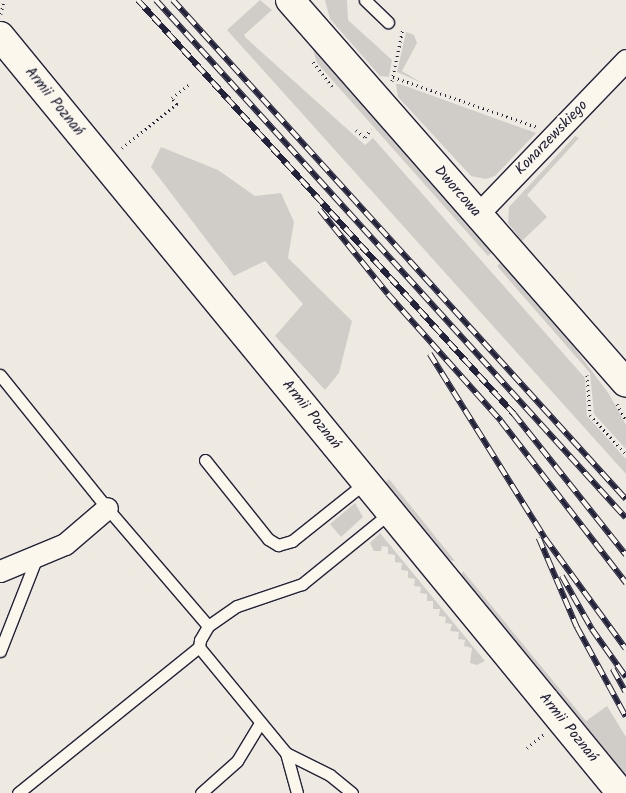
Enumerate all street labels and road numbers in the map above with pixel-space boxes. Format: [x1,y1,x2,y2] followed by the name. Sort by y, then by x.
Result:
[21,64,87,140] street label: Armii Poznań
[512,97,592,179] street label: Konarzewskiego
[430,163,484,221] street label: Dworcowa
[278,377,344,453] street label: Armii Poznań
[535,690,601,766] street label: Armii Poznań

